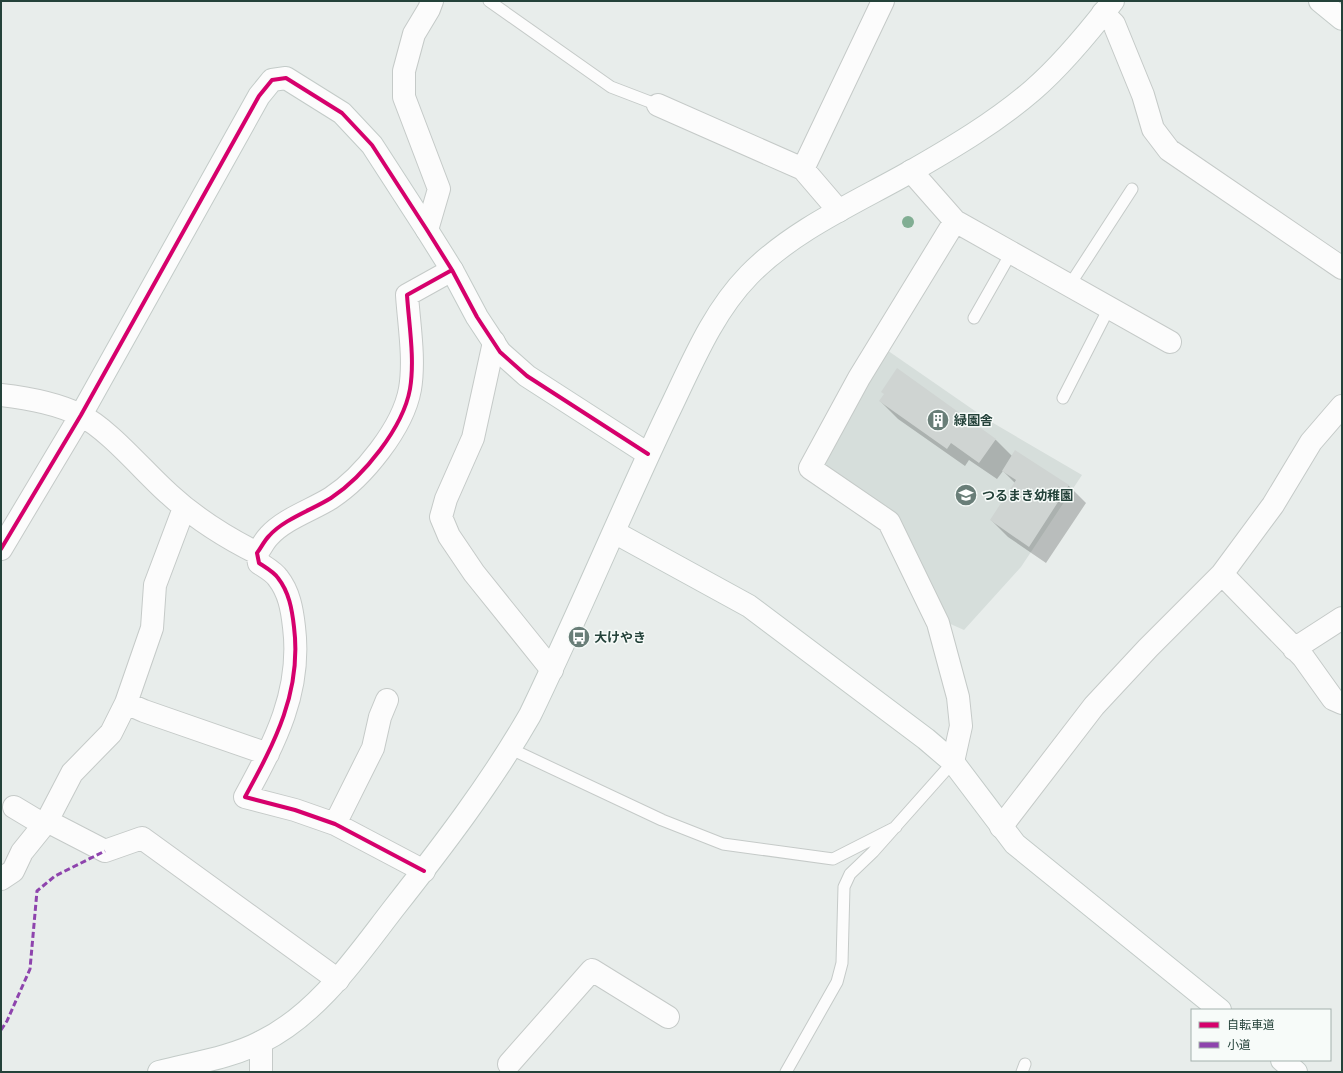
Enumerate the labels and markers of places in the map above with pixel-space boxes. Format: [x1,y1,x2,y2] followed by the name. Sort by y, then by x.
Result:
[925,407,951,433] building icon: 緑園舎
[953,413,993,429] place label: 緑園舎
[953,482,979,508] school or university icon: つるまき幼稚園
[982,488,1073,504] place label: つるまき幼稚園
[566,624,592,650] bus stop icon: 大けやき
[594,630,646,646] place label: 大けやき

